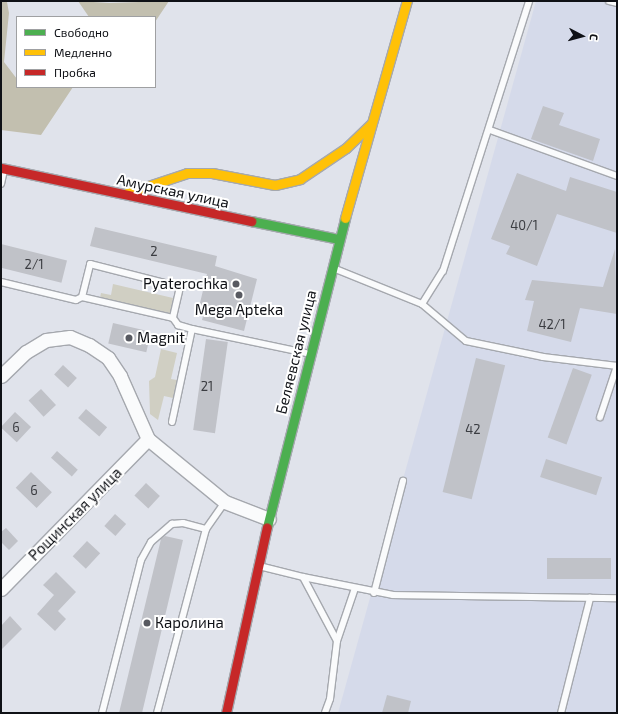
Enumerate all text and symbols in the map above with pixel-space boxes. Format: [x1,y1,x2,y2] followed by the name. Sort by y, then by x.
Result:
[16,16,156,88] legend
[562,16,602,56] north arrow
[54,25,109,39] text: Свободно
[588,33,601,41] text: С
[54,45,112,59] text: Медленно
[54,65,96,79] text: Пробка
[115,170,231,212] street label: Амурская улица
[510,217,538,233] house number: 40/1
[150,243,158,259] house number: 2
[24,256,44,272] house number: 2/1
[143,275,228,293] place label: Pyaterochka
[231,279,241,289] marker: Pyaterochka
[272,288,320,416] street label: Беляевская улица
[234,290,244,300] marker: Mega Apteka
[195,301,283,319] place label: Mega Apteka
[538,316,566,332] house number: 42/1
[137,329,185,347] place label: Magnit
[124,333,134,343] marker: Magnit
[201,378,213,394] house number: 21
[12,419,20,435] house number: 6
[465,421,481,437] house number: 42
[25,464,125,564] street label: Рощинская улица
[30,482,38,498] house number: 6
[155,614,224,632] place label: Каролина
[142,618,152,628] marker: Каролина

